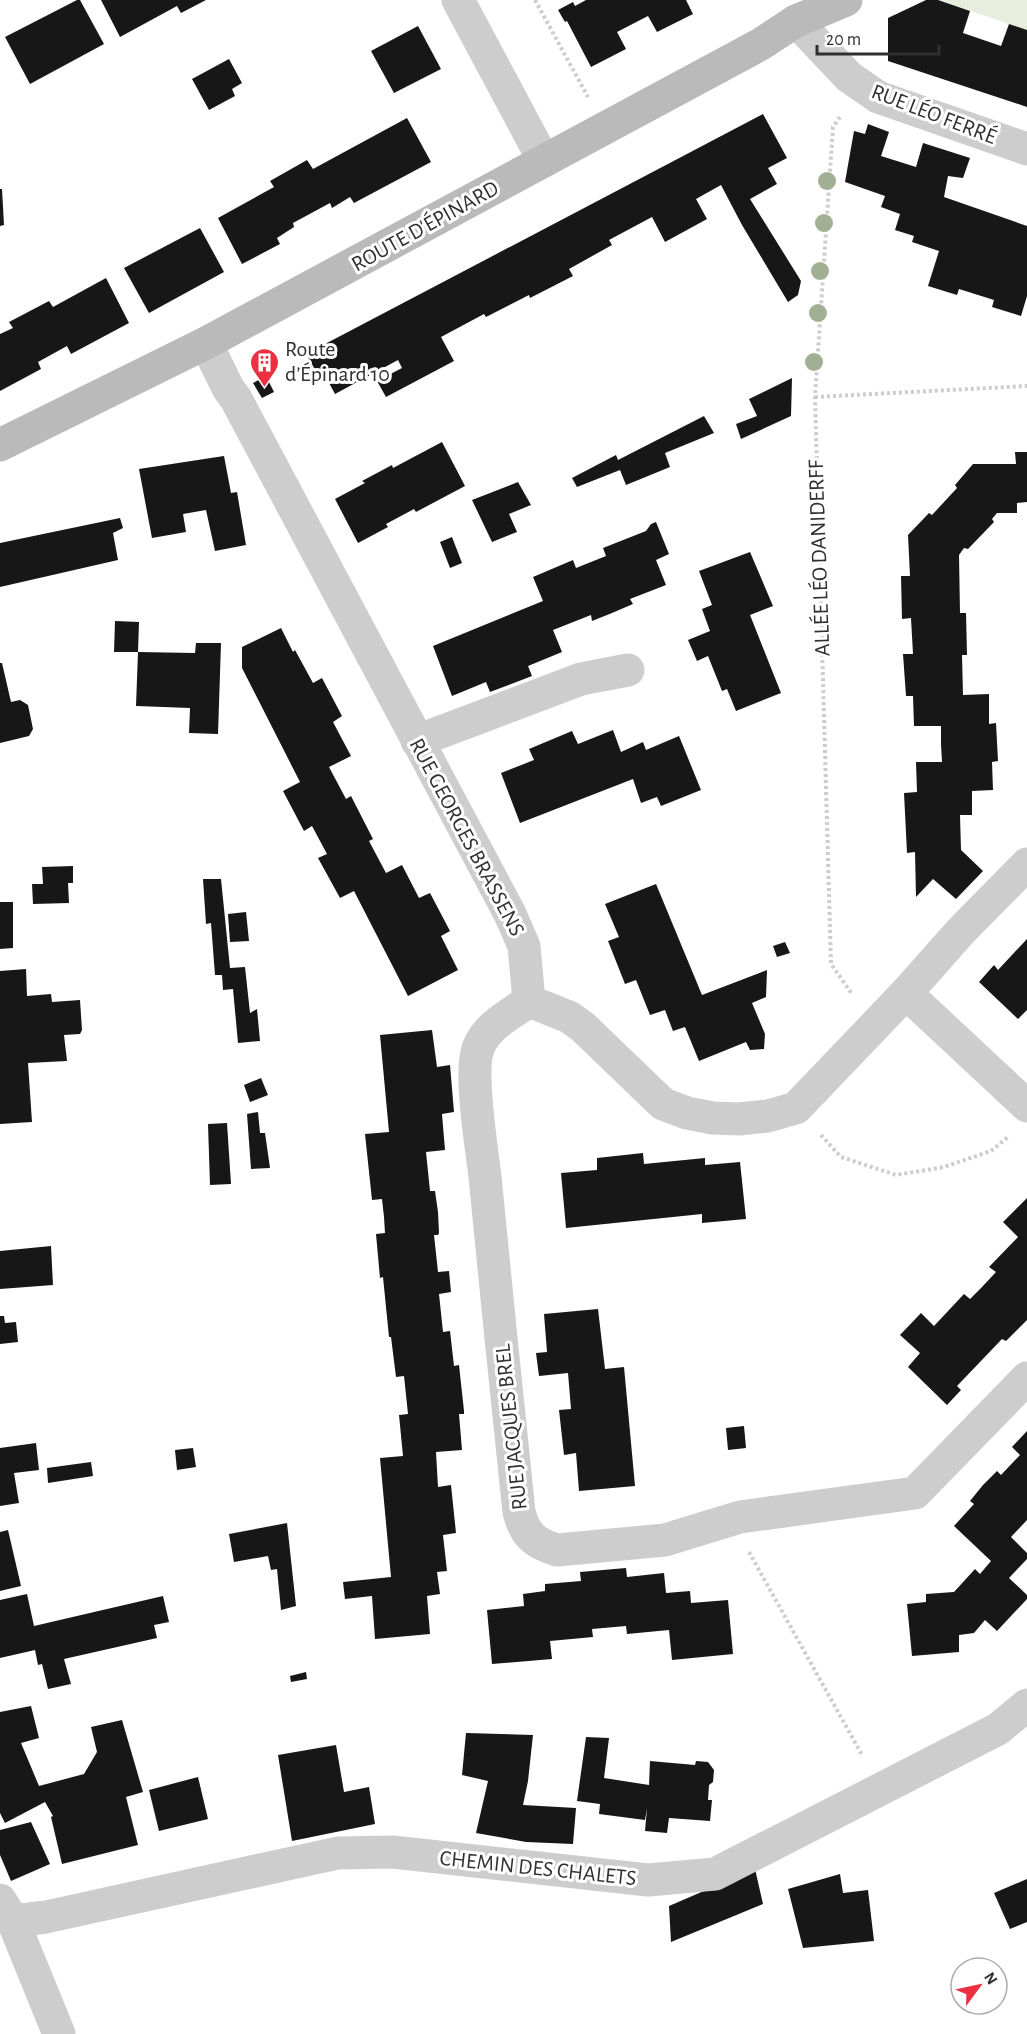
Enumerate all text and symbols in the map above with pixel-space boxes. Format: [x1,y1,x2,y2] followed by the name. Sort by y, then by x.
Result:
[817,18,938,56] scale bar
[826,31,861,49] text: 20 m
[868,79,1000,148] street label: RUE LÉO FERRÉ
[347,176,502,275] street label: ROUTE D'ÉPINARD
[285,338,390,385] place label: Route d’Épinard 10
[248,346,280,388] building icon: Route d’Épinard 10
[804,459,833,657] street label: ALLÉE LÉO DANIDERFF
[406,734,528,940] street label: RUE GEORGES BRASSENS
[491,1342,531,1511] street label: RUE JACQUES BREL
[439,1847,637,1889] street label: CHEMIN DES CHALETS
[949,1956,1009,2016] north arrow
[981,1969,1000,1987] text: N

